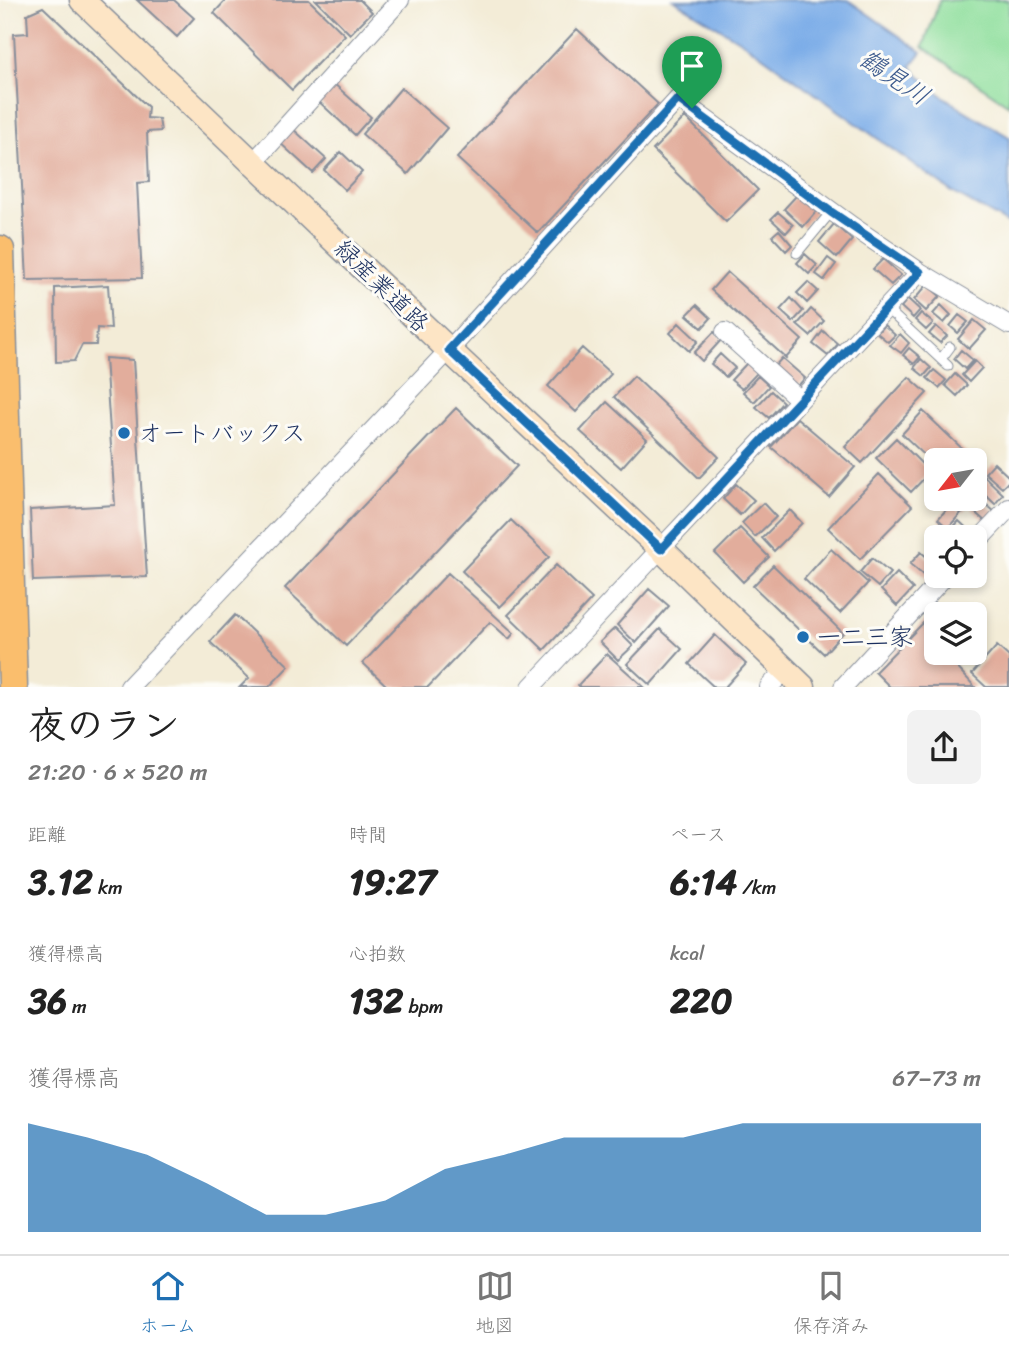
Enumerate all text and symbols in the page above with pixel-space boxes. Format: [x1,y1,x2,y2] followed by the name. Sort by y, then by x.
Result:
[662,36,722,108] pin
[850,36,940,118] water label: 鶴見川
[673,47,711,85] icon: arrive
[324,229,440,343] street label: 緑産業道路
[138,412,306,454] place label: オートバックス
[116,425,132,441] marker: オートバックス
[924,448,987,511] north arrow
[924,448,987,665] map controls
[924,525,987,588] button: locate
[924,602,987,665] button: layers
[817,616,913,658] place label: 一二三家
[795,629,811,645] marker: 一二三家
[28,692,180,759] text: 夜のラン
[907,710,981,784] button: share
[28,752,207,793] text: 21:20 · 6 × 520 m
[28,818,66,851] text: 距離
[349,818,387,851] text: 時間
[670,818,726,851] text: ペース
[28,851,93,913] text: 3.12
[349,851,436,913] text: 19:27
[670,851,737,913] text: 6:14
[93,871,123,904] text: km
[737,871,776,904] text: /km
[28,937,104,970] text: 獲得標高
[349,937,406,970] text: 心拍数
[670,937,705,970] text: kcal
[28,970,67,1032] text: 36
[349,970,403,1032] text: 132
[670,970,733,1032] text: 220
[67,990,87,1023] text: m
[403,990,443,1023] text: bpm
[28,1058,120,1099] text: 獲得標高
[892,1058,981,1099] text: 67–73 m
[140,1267,196,1342] tab: ホーム
[476,1267,514,1342] tab: 地図
[793,1267,869,1342] tab: 保存済み

